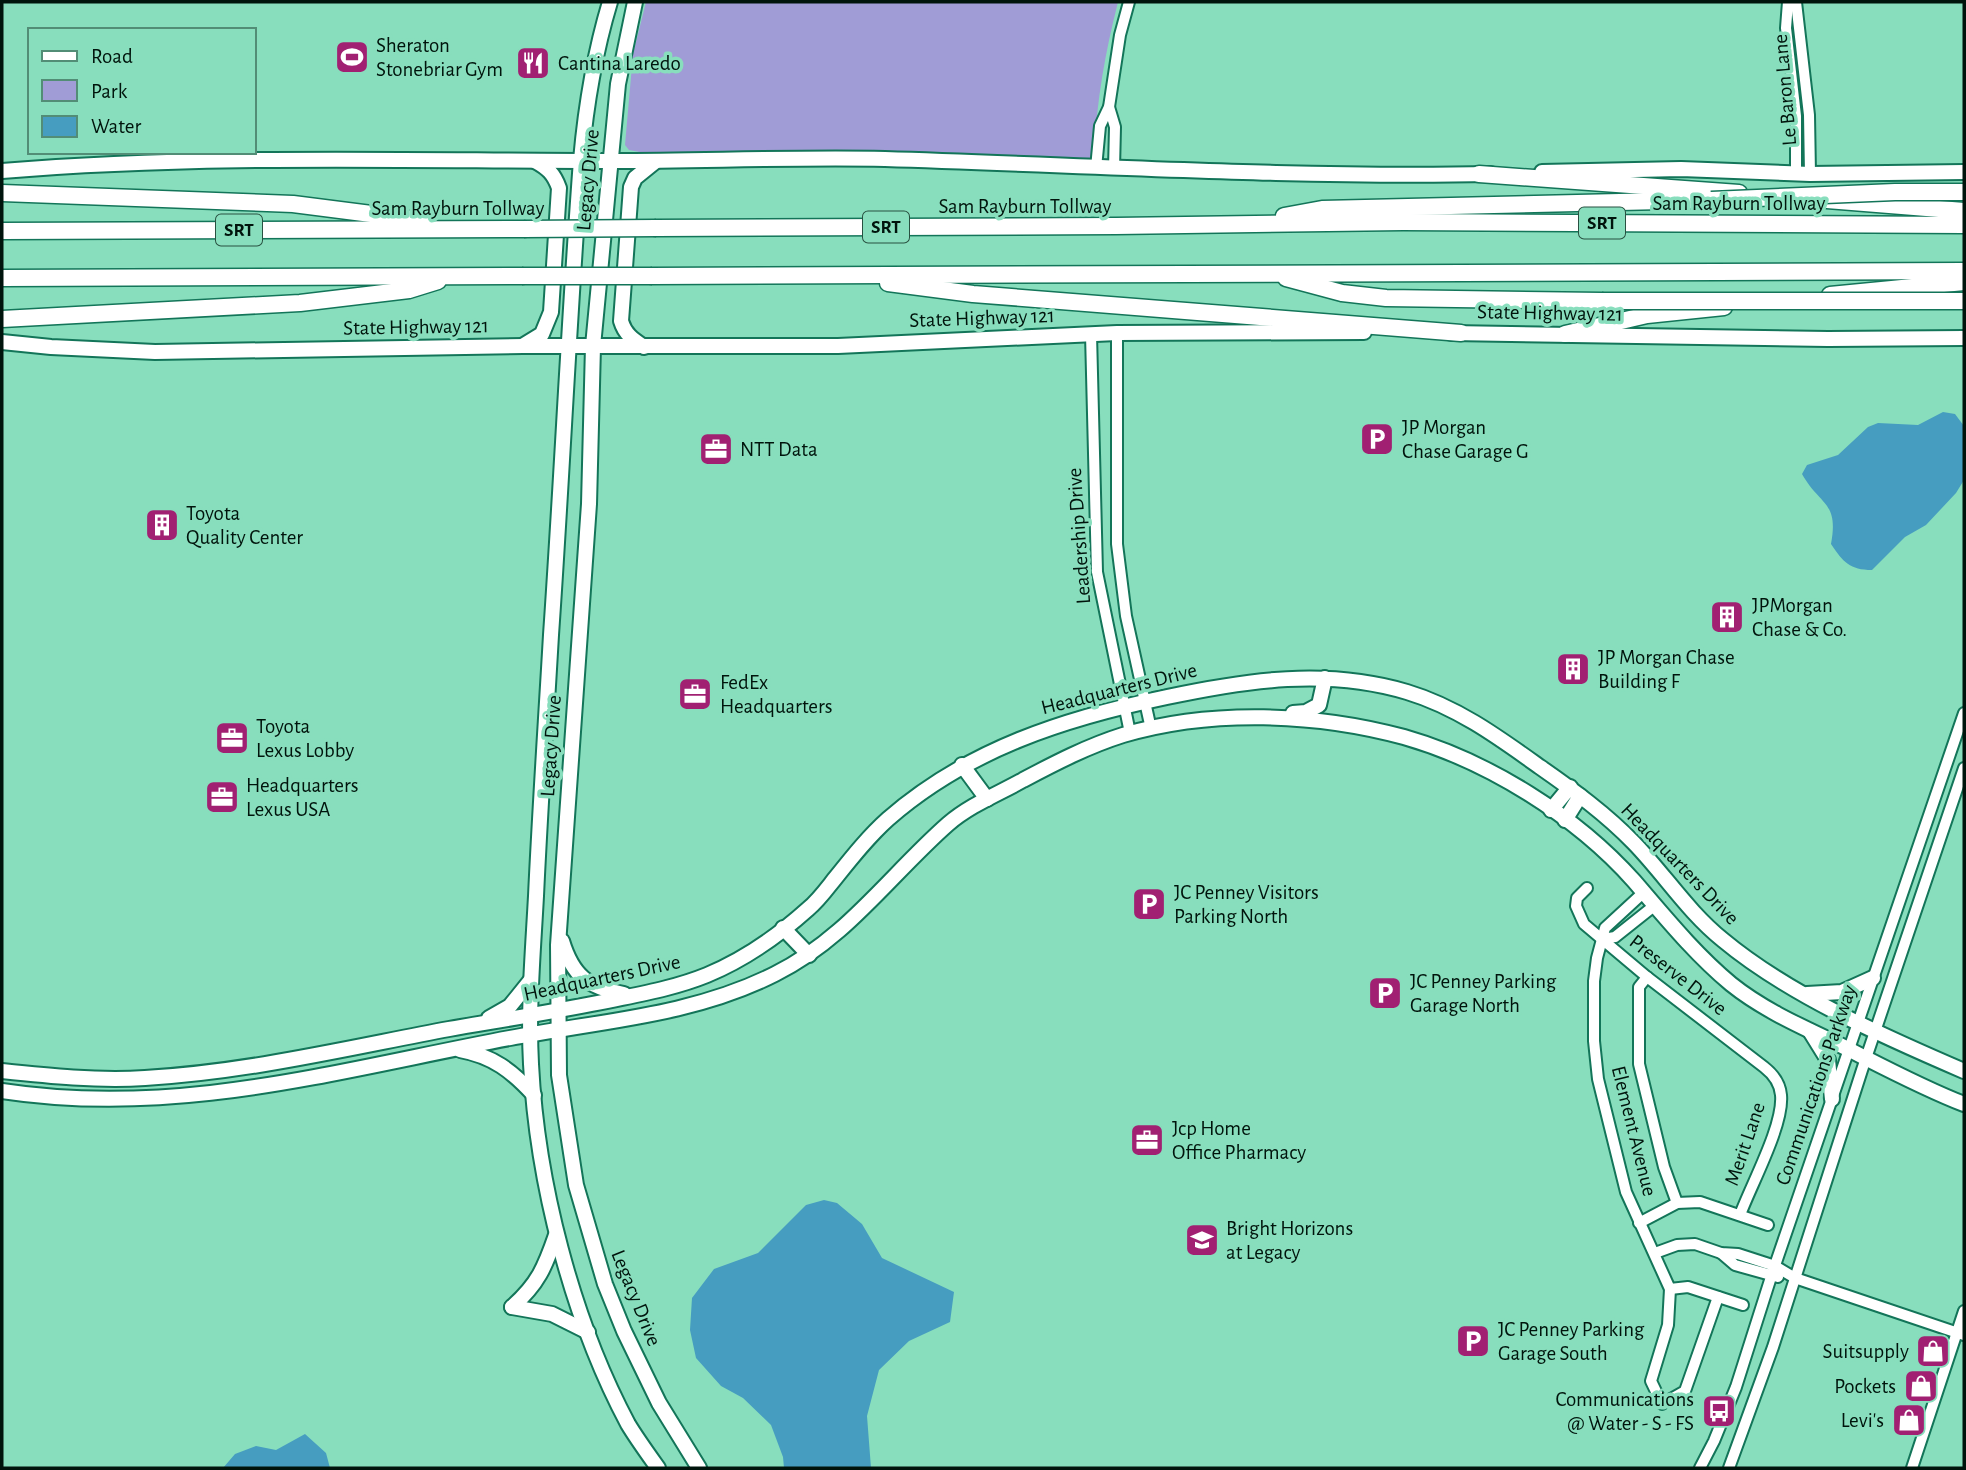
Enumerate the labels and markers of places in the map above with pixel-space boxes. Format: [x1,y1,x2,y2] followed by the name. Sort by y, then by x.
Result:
[376,35,503,80] place label: Sheraton Stonebriar Gym
[333,38,371,76] sports icon: Sheraton Stonebriar Gym
[514,44,552,82] restaurant icon: Cantina Laredo
[558,53,681,74] place label: Cantina Laredo
[1402,417,1529,462] place label: JP Morgan Chase Garage G
[1358,420,1396,458] parking icon: JP Morgan Chase Garage G
[697,430,735,468] office icon: NTT Data
[740,439,818,460] place label: NTT Data
[186,503,303,548] place label: Toyota Quality Center
[143,506,181,544] building icon: Toyota Quality Center
[1752,595,1847,640] place label: JPMorgan Chase & Co.
[1708,598,1746,636] building icon: JPMorgan Chase & Co.
[1598,647,1735,692] place label: JP Morgan Chase Building F
[1554,650,1592,688] building icon: JP Morgan Chase Building F
[720,672,833,717] place label: FedEx Headquarters
[676,675,714,713] office icon: FedEx Headquarters
[256,716,354,761] place label: Toyota Lexus Lobby
[213,719,251,757] office icon: Toyota Lexus Lobby
[246,775,359,820] place label: Headquarters Lexus USA
[203,778,241,816] office icon: Headquarters Lexus USA
[1174,882,1319,927] place label: JC Penney Visitors Parking North
[1130,885,1168,923] parking icon: JC Penney Visitors Parking North
[1410,971,1557,1016] place label: JC Penney Parking Garage North
[1366,974,1404,1012] parking icon: JC Penney Parking Garage North
[1172,1118,1306,1163] place label: Jcp Home Office Pharmacy
[1128,1121,1166,1159] office icon: Jcp Home Office Pharmacy
[1226,1218,1353,1263] place label: Bright Horizons at Legacy
[1183,1221,1221,1259] school or university icon: Bright Horizons at Legacy
[1498,1319,1645,1364] place label: JC Penney Parking Garage South
[1454,1322,1492,1360] parking icon: JC Penney Parking Garage South
[1914,1332,1952,1370] shop icon: Suitsupply
[1823,1341,1909,1362] place label: Suitsupply
[1902,1367,1940,1405] shop icon: Pockets
[1834,1376,1896,1397] place label: Pockets
[1556,1389,1694,1434] place label: Communications @ Water - S - FS
[1700,1392,1738,1430] bus stop icon: Communications @ Water - S - FS
[1890,1401,1928,1439] shop icon: Levi's
[1841,1410,1884,1431] place label: Levi's

